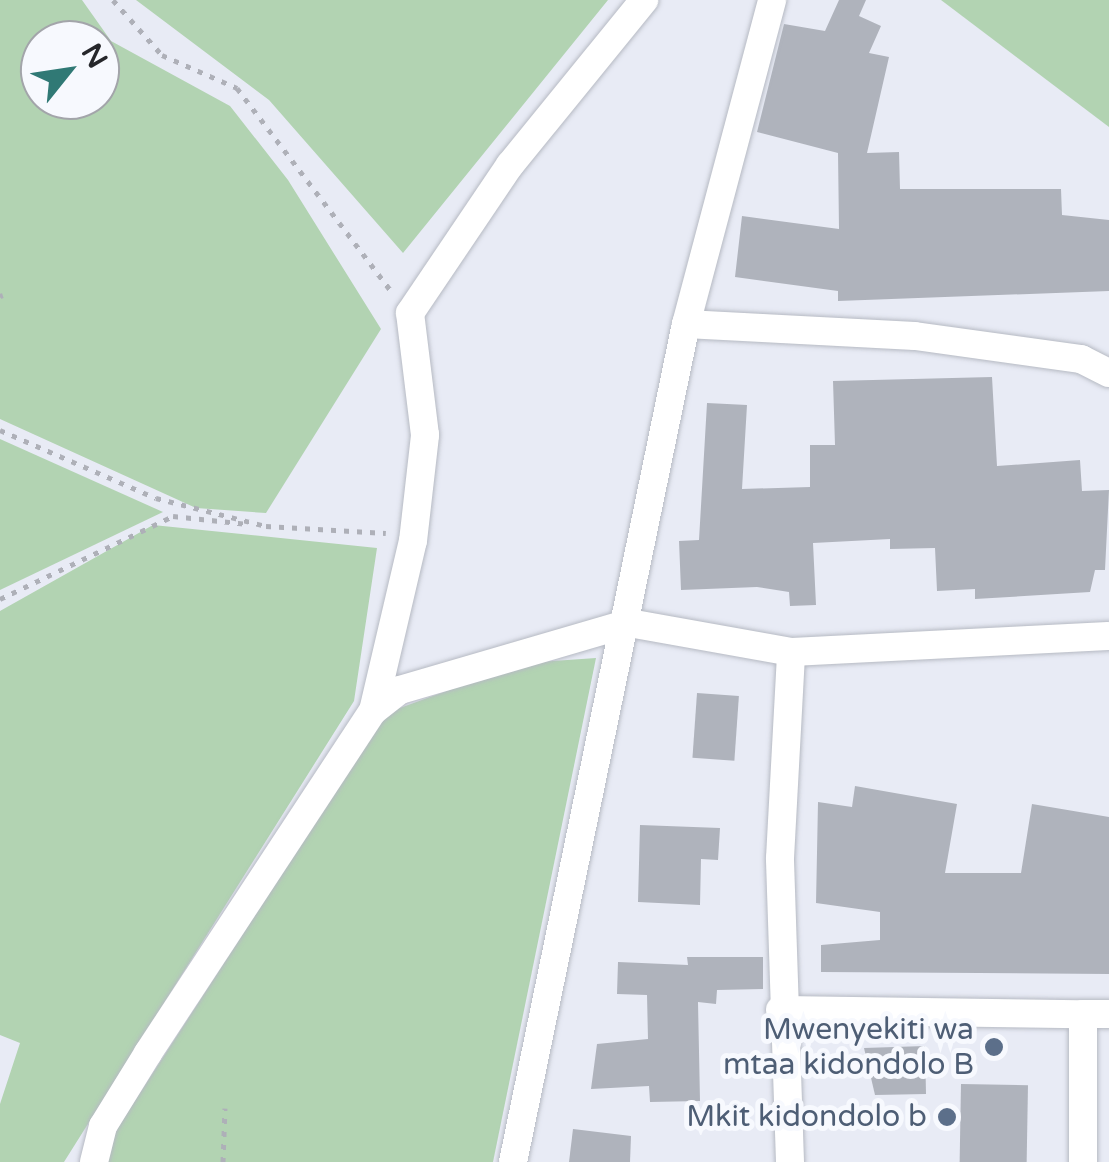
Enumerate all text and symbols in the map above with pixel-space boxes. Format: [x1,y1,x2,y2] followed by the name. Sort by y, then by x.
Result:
[20,20,120,120] north arrow
[74,38,115,74] text: N
[723,1012,974,1082] place label: Mwenyekiti wa mtaa kidondolo B
[983,1036,1005,1058] marker: Mwenyekiti wa mtaa kidondolo B
[686,1099,927,1135] place label: Mkit kidondolo b
[936,1106,958,1128] marker: Mkit kidondolo b

